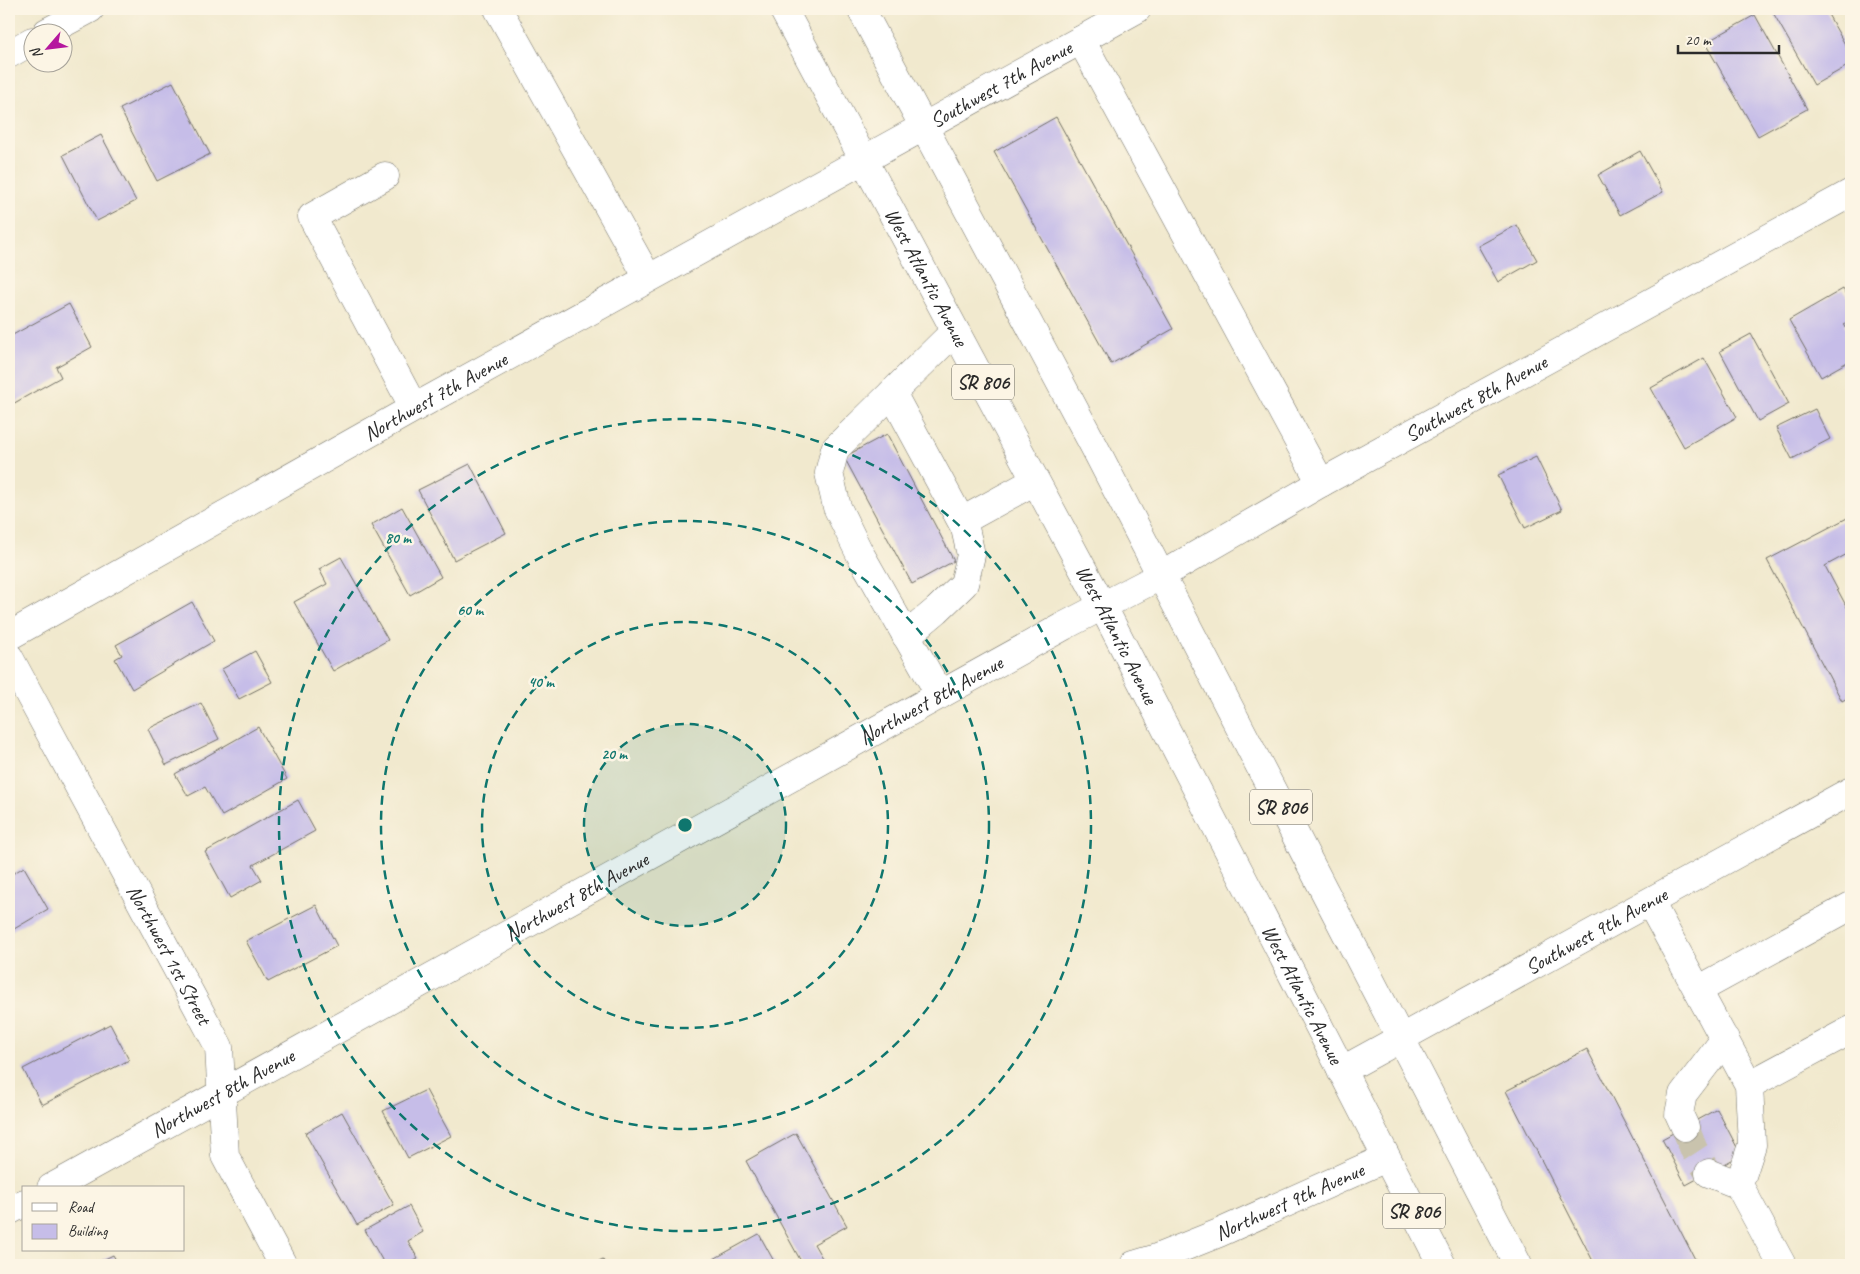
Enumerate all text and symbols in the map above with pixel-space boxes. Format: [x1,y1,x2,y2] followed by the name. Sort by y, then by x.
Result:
[22,22,72,72] north arrow
[1678,22,1779,54] scale bar
[1685,31,1712,50] text: 20 m
[925,34,1077,134] street label: Southwest 7th Avenue
[26,44,47,62] text: N
[879,203,975,352] street label: West Atlantic Avenue
[359,346,513,447] street label: Northwest 7th Avenue
[1400,348,1552,448] street label: Southwest 8th Avenue
[952,364,1014,400] road number: SR 806
[385,529,412,548] text: 80 m
[1070,561,1164,709] street label: West Atlantic Avenue
[457,601,484,620] text: 60 m
[854,649,1008,750] street label: Northwest 8th Avenue
[528,673,555,692] text: 40 m
[601,745,628,764] text: 20 m
[1250,790,1312,824] road number: SR 806
[676,816,694,834] centre of rings
[500,846,654,947] street label: Northwest 8th Avenue
[121,880,218,1031] street label: Northwest 1st Street
[1521,881,1673,980] street label: Southwest 9th Avenue
[1256,920,1350,1069] street label: West Atlantic Avenue
[146,1042,300,1143] street label: Northwest 8th Avenue
[1211,1156,1369,1246] street label: Northwest 9th Avenue
[22,1186,185,1252] legend
[1383,1194,1445,1228] road number: SR 806
[68,1198,95,1217] text: Road
[68,1222,108,1241] text: Building

